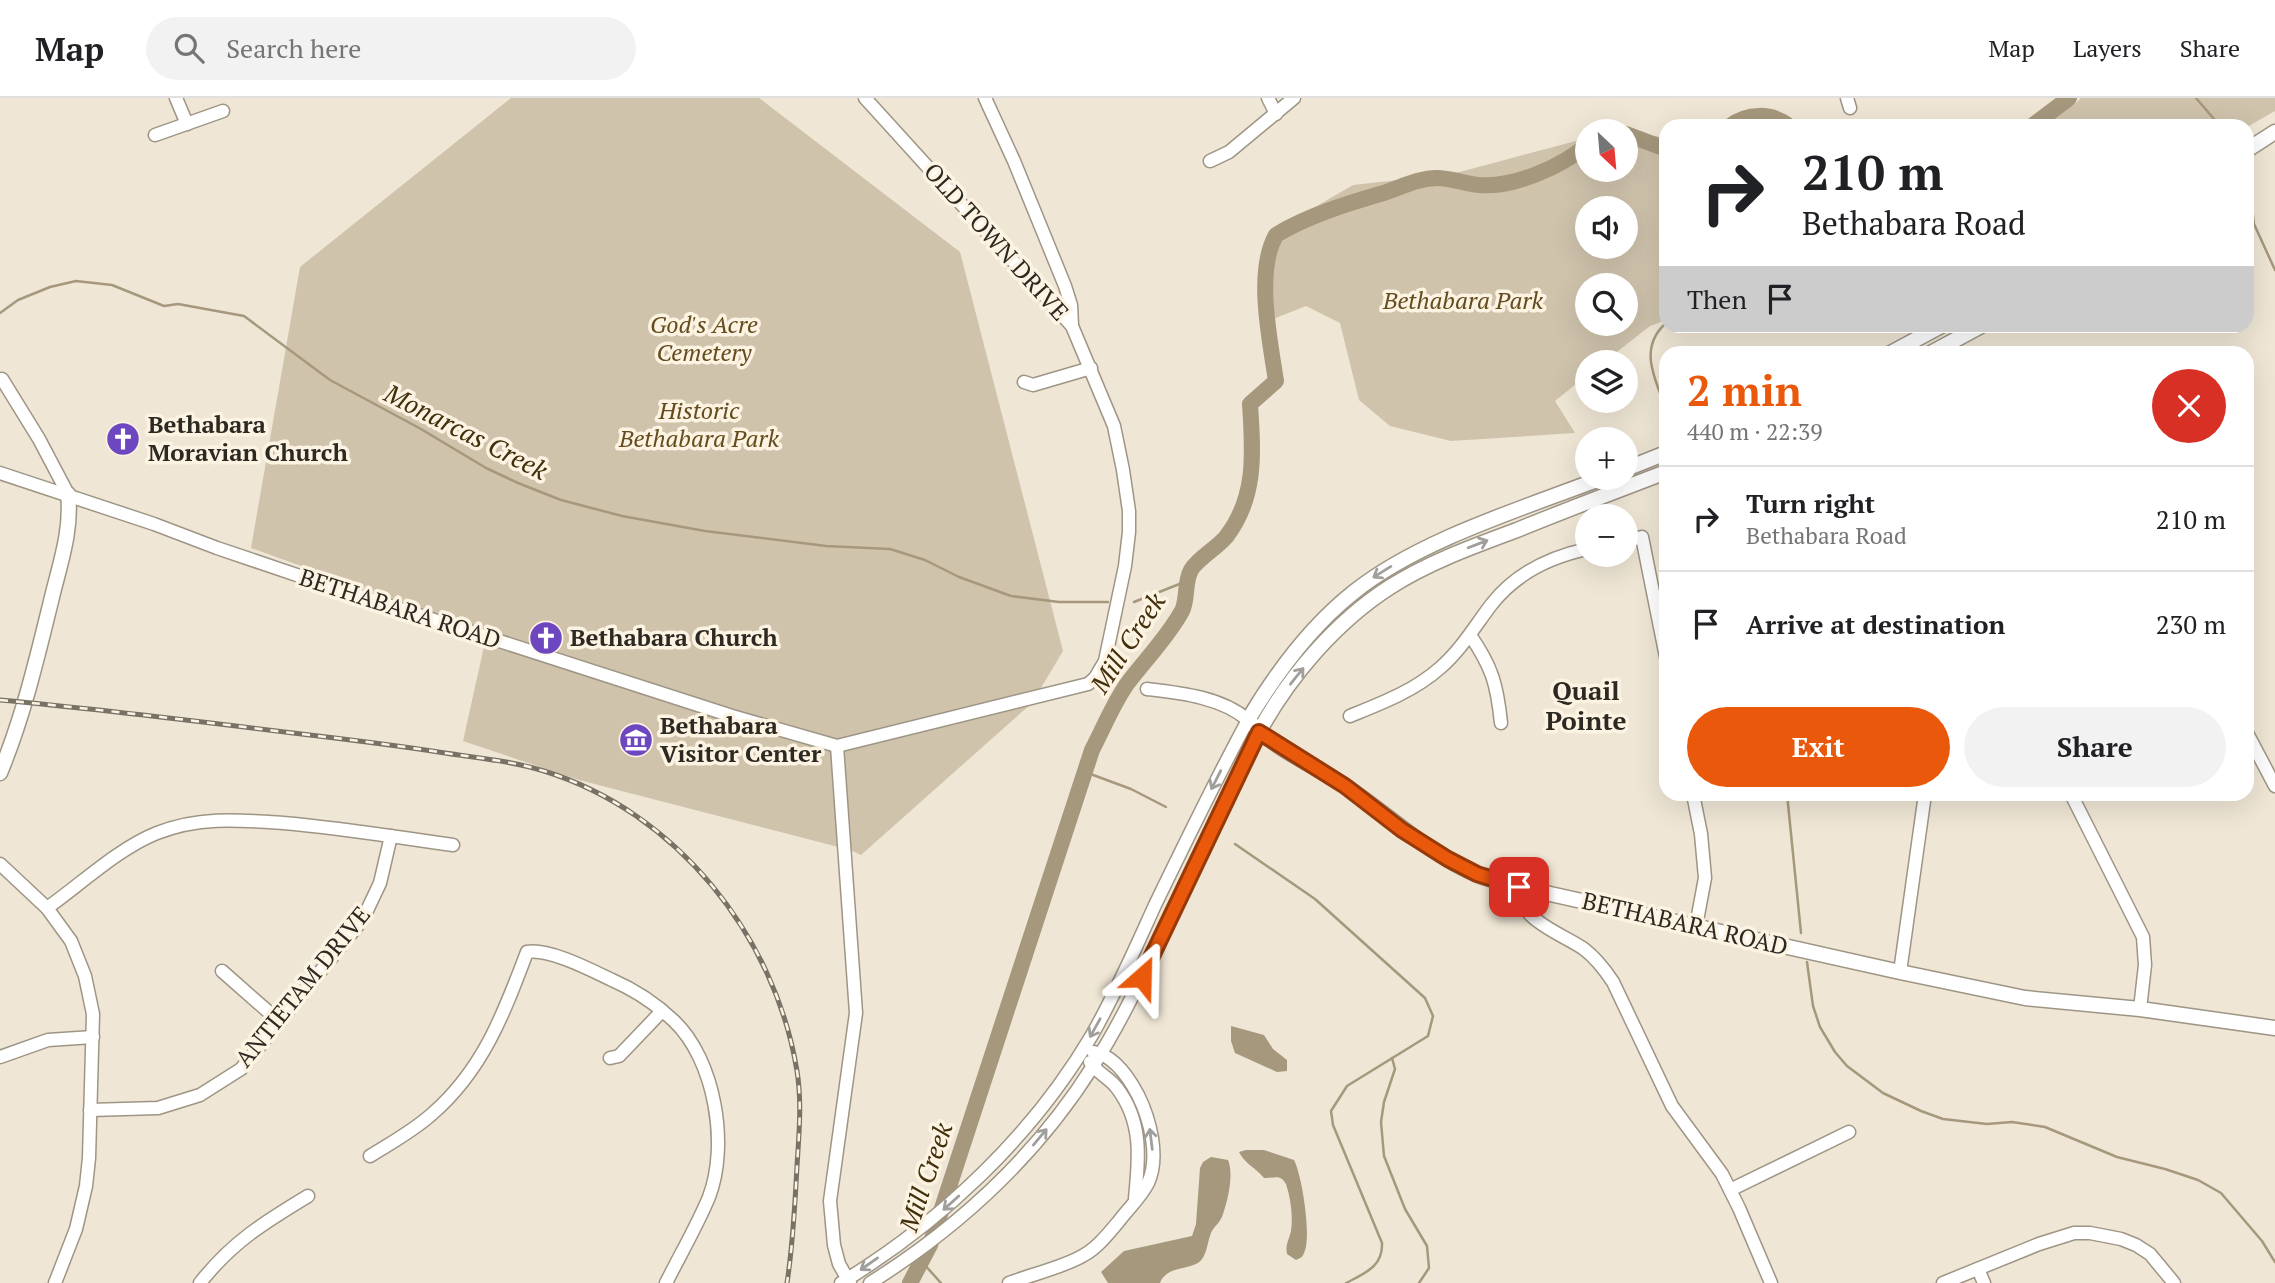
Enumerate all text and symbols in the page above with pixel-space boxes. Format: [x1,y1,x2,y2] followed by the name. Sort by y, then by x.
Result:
[146,17,636,80] search box
[35,27,104,70] text: Map
[170,29,208,67] icon: search
[226,31,361,65] text: Search here
[1988,32,2035,64] text: Map
[2073,32,2142,64] text: Layers
[2180,32,2240,64] text: Share
[1575,119,1638,182] north arrow
[1575,119,1638,567] map controls
[1802,139,1944,204] text: 210 m
[1687,147,1778,238] icon: right
[917,156,1076,327] street label: OLD TOWN DRIVE
[1575,196,1638,259] button: sound
[1802,202,2026,244] text: Bethabara Road
[1575,273,1638,336] button: search
[1761,280,1799,318] icon: arrive
[1687,282,1747,316] text: Then
[1382,284,1544,316] park label: Bethabara Park
[650,308,758,368] park label: God's Acre Cemetery
[1575,350,1638,413] button: layers
[1687,362,1802,418] text: 2 min
[2152,369,2226,443] button: close
[378,375,554,487] water label: Monarcas Creek
[618,394,780,454] park label: Historic Bethabara Park
[148,408,348,468] place label: Bethabara Moravian Church
[1687,416,1822,447] text: 440 m · 22:39
[104,420,142,458] church icon: Bethabara Moravian Church
[1575,427,1638,490] button: +
[1746,486,1875,520] text: Turn right
[1687,500,1725,538] icon: right
[2156,502,2226,536] text: 210 m
[1575,504,1638,567] button: −
[1746,520,1907,551] text: Bethabara Road
[1467,537,1489,550] one-way arrow
[295,560,505,656] street label: BETHABARA ROAD
[1373,566,1393,580] one-way arrow
[1082,585,1172,700] water label: Mill Creek
[1687,605,1725,643] icon: arrive
[1746,607,2005,641] text: Arrive at destination
[2156,607,2226,641] text: 230 m
[527,619,565,657] church icon: Bethabara Church
[570,621,778,653] place label: Bethabara Church
[1289,667,1305,685] one-way arrow
[1545,673,1627,737] district label: Quail Pointe
[1687,707,1950,787] button: Exit
[1964,707,2226,787] button: Share
[660,709,822,769] place label: Bethabara Visitor Center
[617,721,655,759] museum icon: Bethabara Visitor Center
[1208,769,1222,790] one-way arrow
[1489,857,1549,917] pin
[1500,868,1538,906] icon: arrive
[1579,884,1791,962] street label: BETHABARA ROAD
[227,899,377,1073] street label: ANTIETAM DRIVE
[1105,940,1179,1014] position arrow
[1088,1018,1102,1038] one-way arrow
[890,1117,960,1237] water label: Mill Creek
[1144,1128,1157,1151] one-way arrow
[1032,1129,1047,1147] one-way arrow
[943,1194,960,1211] one-way arrow
[860,1257,879,1271] one-way arrow

